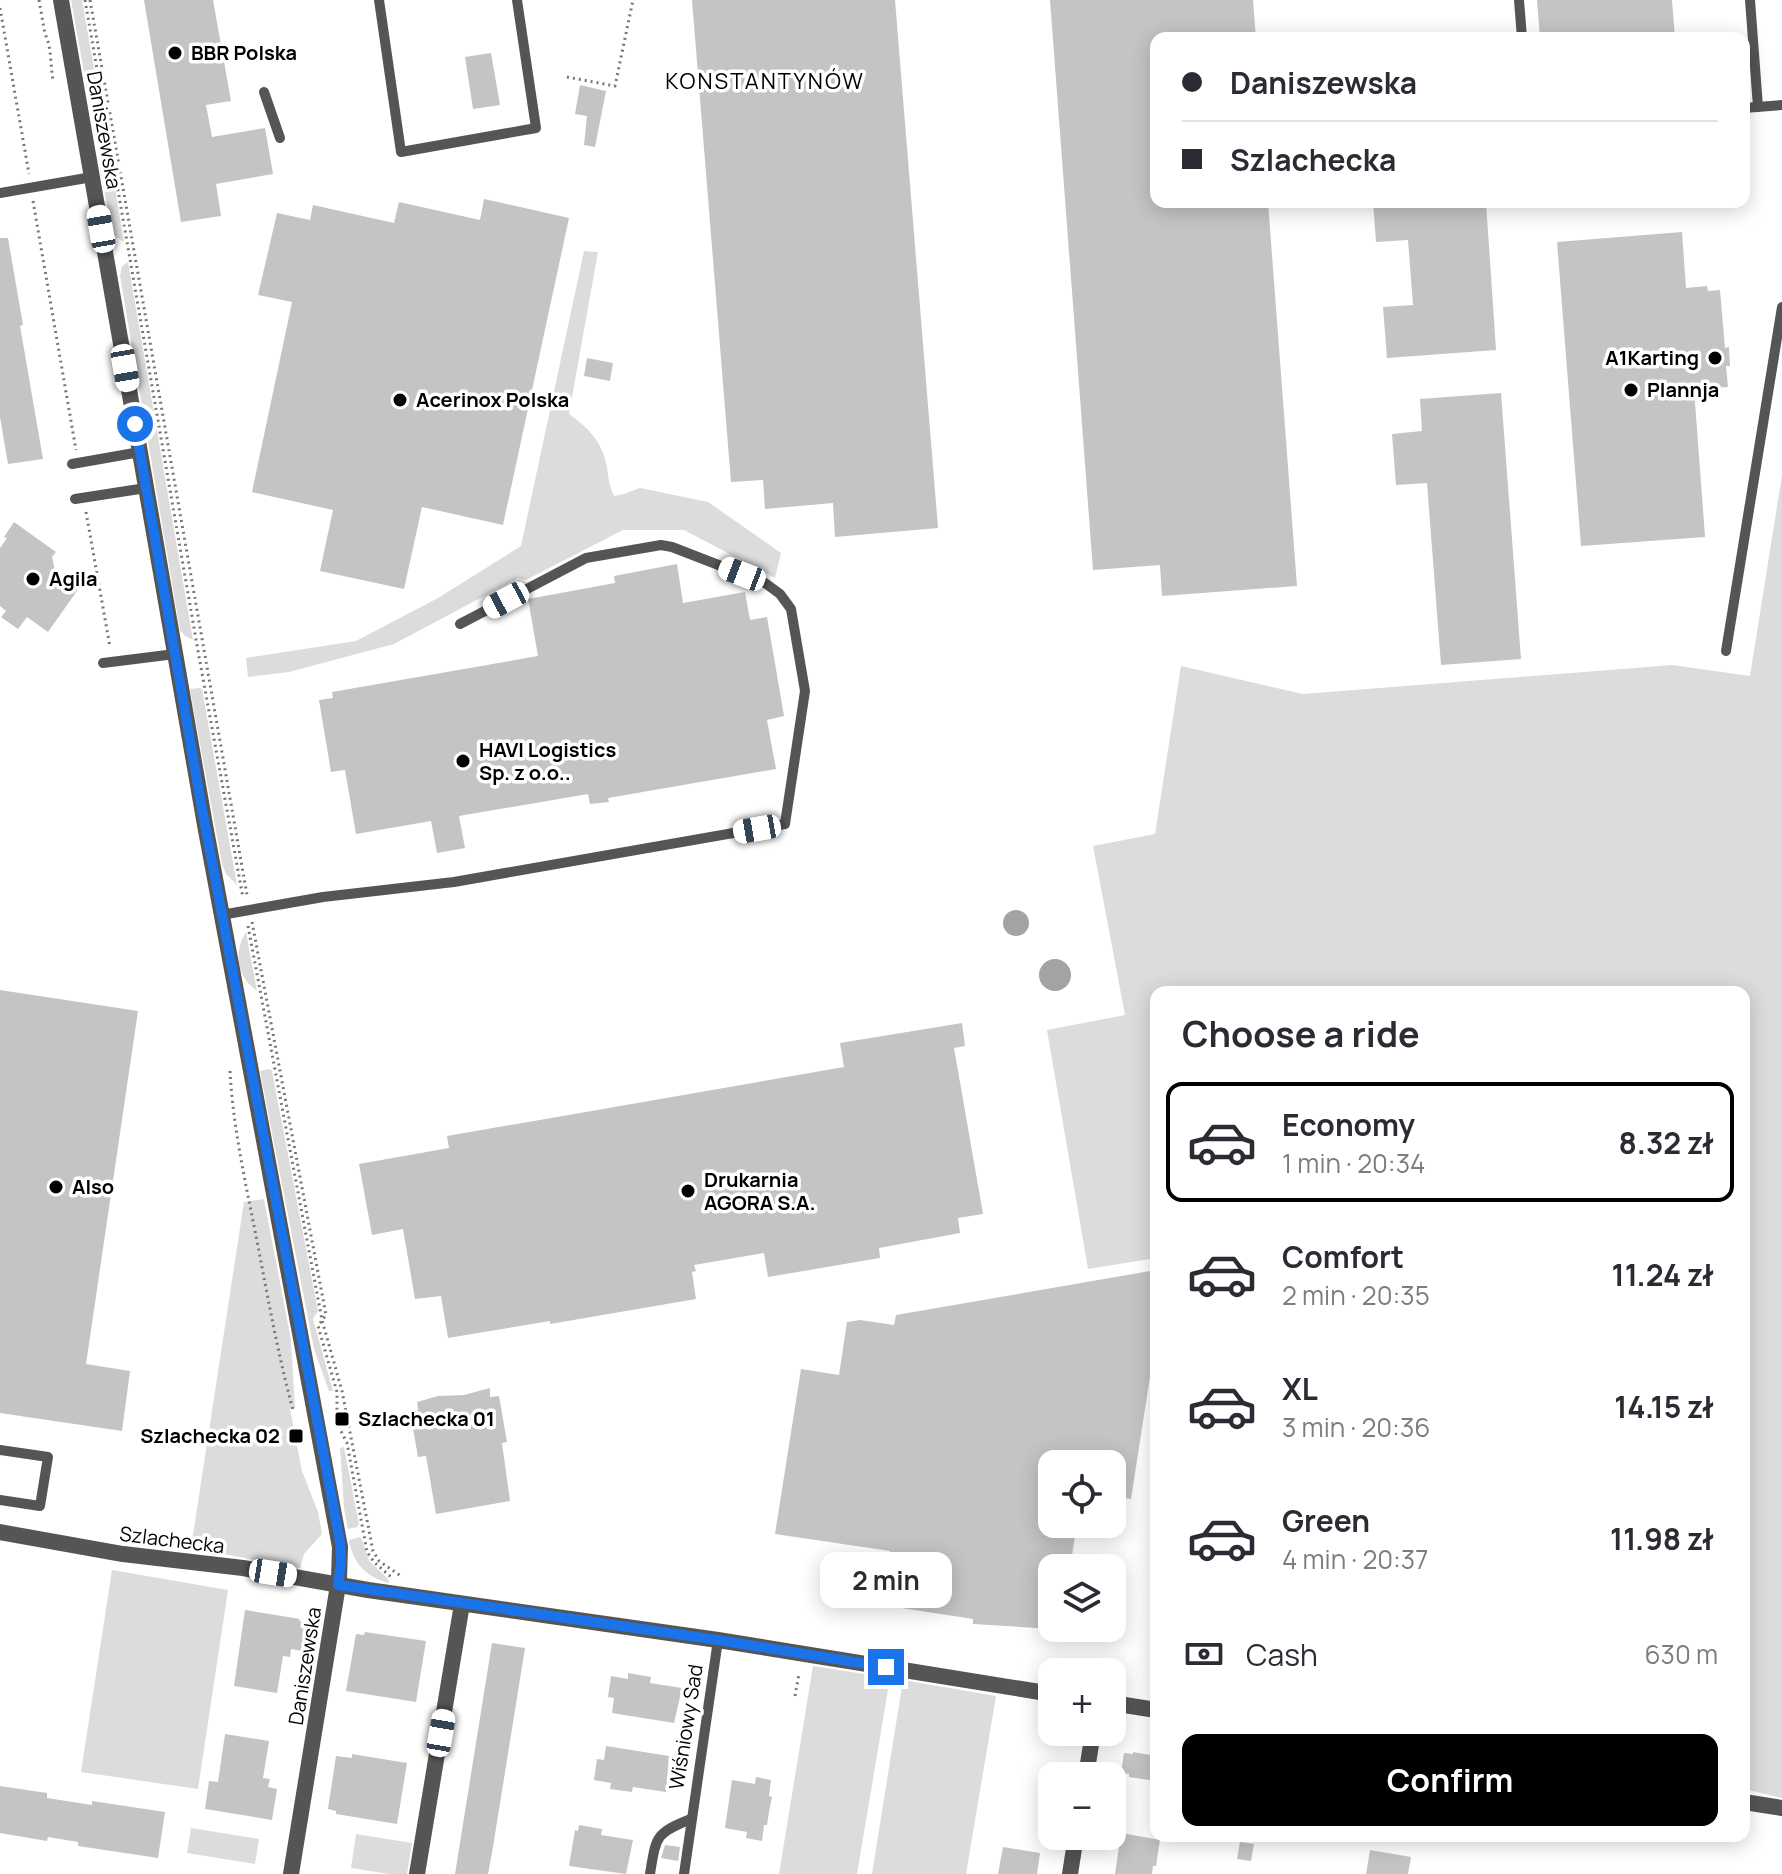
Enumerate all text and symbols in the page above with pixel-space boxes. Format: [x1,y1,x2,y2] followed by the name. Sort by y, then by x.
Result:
[191,39,297,66] place label: BBR Polska
[166,44,184,62] marker: BBR Polska
[1230,62,1417,103] text: Daniszewska
[665,66,865,96] district label: KONSTANTYNÓW
[81,69,128,191] street label: Daniszewska
[1230,139,1396,180] text: Szlachecka
[85,203,117,255] car
[109,342,141,394] car
[1605,344,1699,371] place label: A1Karting
[1706,349,1724,367] marker: A1Karting
[1647,376,1719,403] place label: Plannja
[1622,381,1640,399] marker: Plannja
[416,386,569,413] place label: Acerinox Polska
[391,391,409,409] marker: Acerinox Polska
[117,406,153,442] route start
[715,554,769,594] car
[49,565,97,592] place label: Agila
[24,570,42,588] marker: Agila
[479,578,533,622] car
[479,736,616,786] place label: HAVI Logistics Sp. z o.o..
[454,752,472,770] marker: HAVI Logistics Sp. z o.o..
[731,813,783,845] car
[1182,1009,1420,1058] text: Choose a ride
[1282,1104,1415,1145] text: Economy
[1186,1106,1258,1178] icon: car
[1618,1122,1714,1163] text: 8.32 zł
[1282,1145,1425,1181] text: 1 min · 20:34
[704,1166,815,1216] place label: Drukarnia AGORA S.A.
[72,1173,114,1200] place label: Also
[47,1178,65,1196] marker: Also
[679,1182,697,1200] marker: Drukarnia AGORA S.A.
[1282,1236,1404,1277] text: Comfort
[1186,1238,1258,1310] icon: car
[1612,1254,1714,1295] text: 11.24 zł
[1282,1277,1430,1313] text: 2 min · 20:35
[1282,1368,1318,1409] text: XL
[1186,1370,1258,1442] icon: car
[1614,1386,1714,1427] text: 14.15 zł
[358,1405,495,1432] place label: Szlachecka 01
[1282,1409,1430,1445] text: 3 min · 20:36
[333,1410,351,1428] marker: Szlachecka 01
[140,1422,280,1449] place label: Szlachecka 02
[287,1427,305,1445] marker: Szlachecka 02
[1038,1450,1126,1850] map controls
[1038,1450,1126,1538] button: locate
[1282,1500,1370,1541] text: Green
[1186,1502,1258,1574] icon: car
[1610,1518,1714,1559] text: 11.98 zł
[118,1520,226,1559] street label: Szlachecka
[1282,1541,1428,1577] text: 4 min · 20:37
[820,1551,952,1607] callout: 2 min
[1038,1554,1126,1642] button: layers
[247,1557,299,1589] car
[852,1562,920,1598] text: 2 min
[282,1605,327,1727] street label: Daniszewska
[1182,1632,1226,1676] icon: cash
[1246,1634,1318,1675] text: Cash
[1644,1636,1718,1672] text: 630 m
[868,1649,904,1685] route end
[1038,1658,1126,1746] button: +
[662,1662,709,1792] street label: Wiśniowy Sad
[425,1707,457,1759] car
[1182,1734,1718,1826] button: Confirm
[1038,1762,1126,1850] button: −

